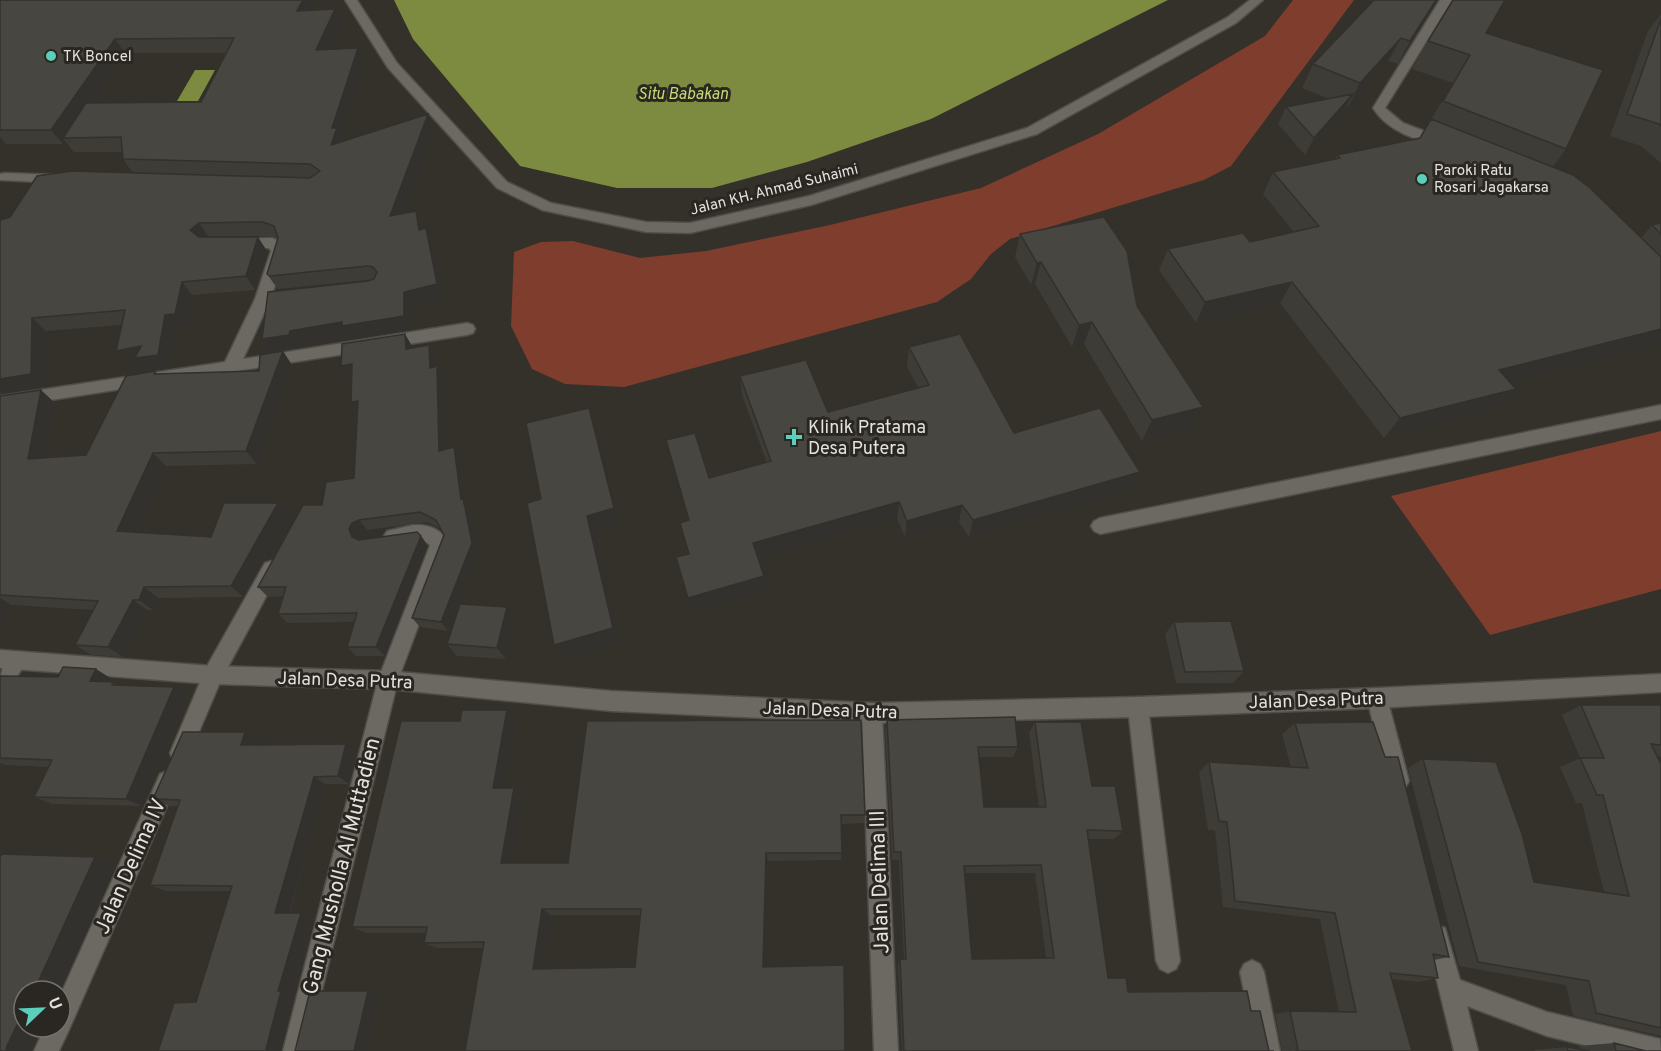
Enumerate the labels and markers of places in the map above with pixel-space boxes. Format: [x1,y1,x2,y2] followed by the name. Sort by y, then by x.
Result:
[63,48,132,67] place label: TK Boncel
[44,49,58,63] marker: TK Boncel
[1434,162,1549,198] place label: Paroki Ratu Rosari Jagakarsa
[1415,172,1429,186] marker: Paroki Ratu Rosari Jagakarsa
[808,417,926,461] place label: Klinik Pratama Desa Putera
[785,428,803,446] marker: Klinik Pratama Desa Putera

